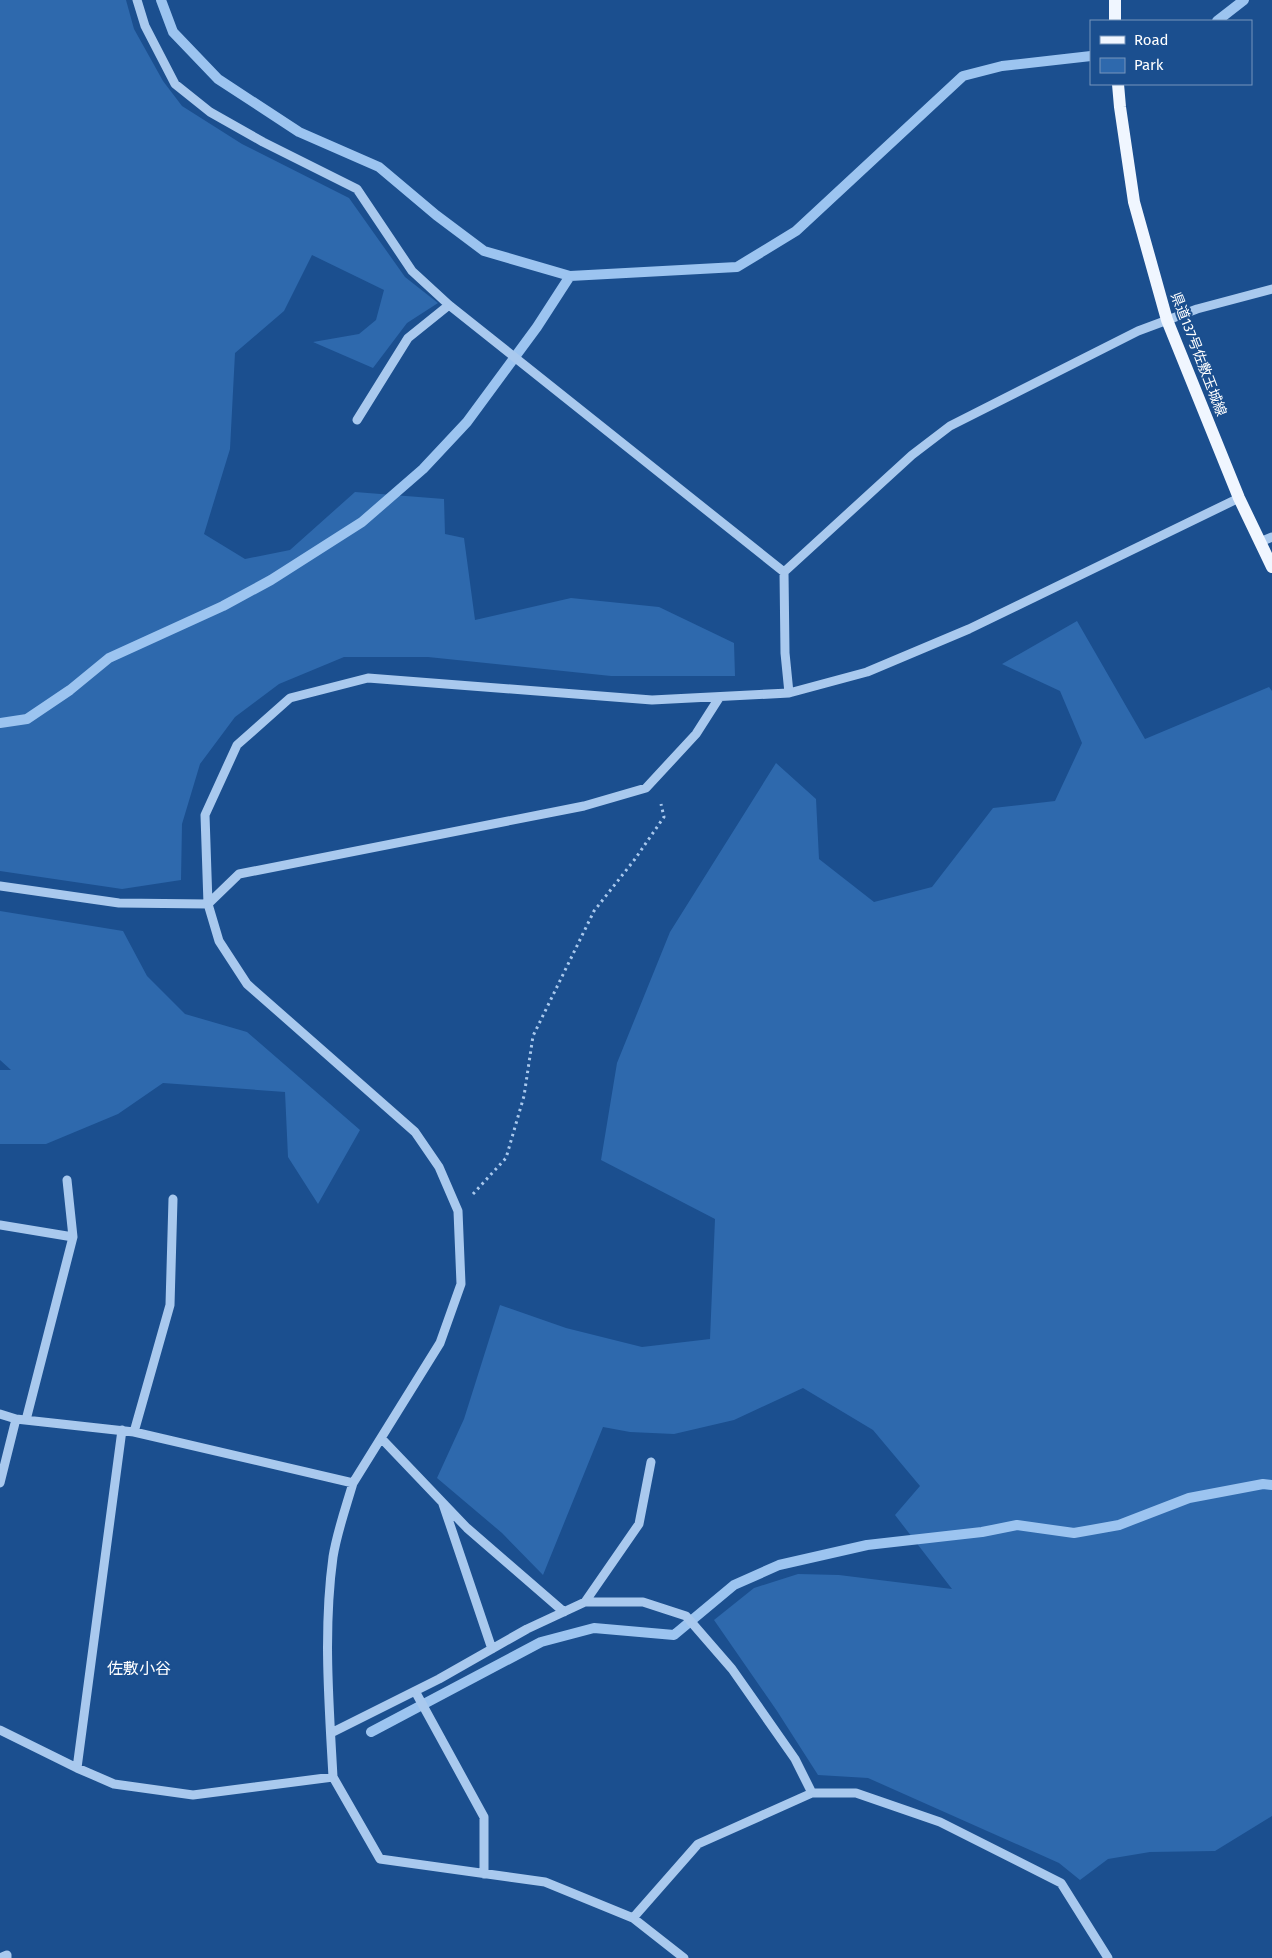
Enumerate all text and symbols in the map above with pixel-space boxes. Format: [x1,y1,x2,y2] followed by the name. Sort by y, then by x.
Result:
[1090,20,1252,85] legend
[1134,31,1169,49] text: Road
[1134,56,1164,74] text: Park
[1167,290,1230,418] street label: 県道137号佐敷玉城線
[107,1659,171,1678] district label: 佐敷小谷

